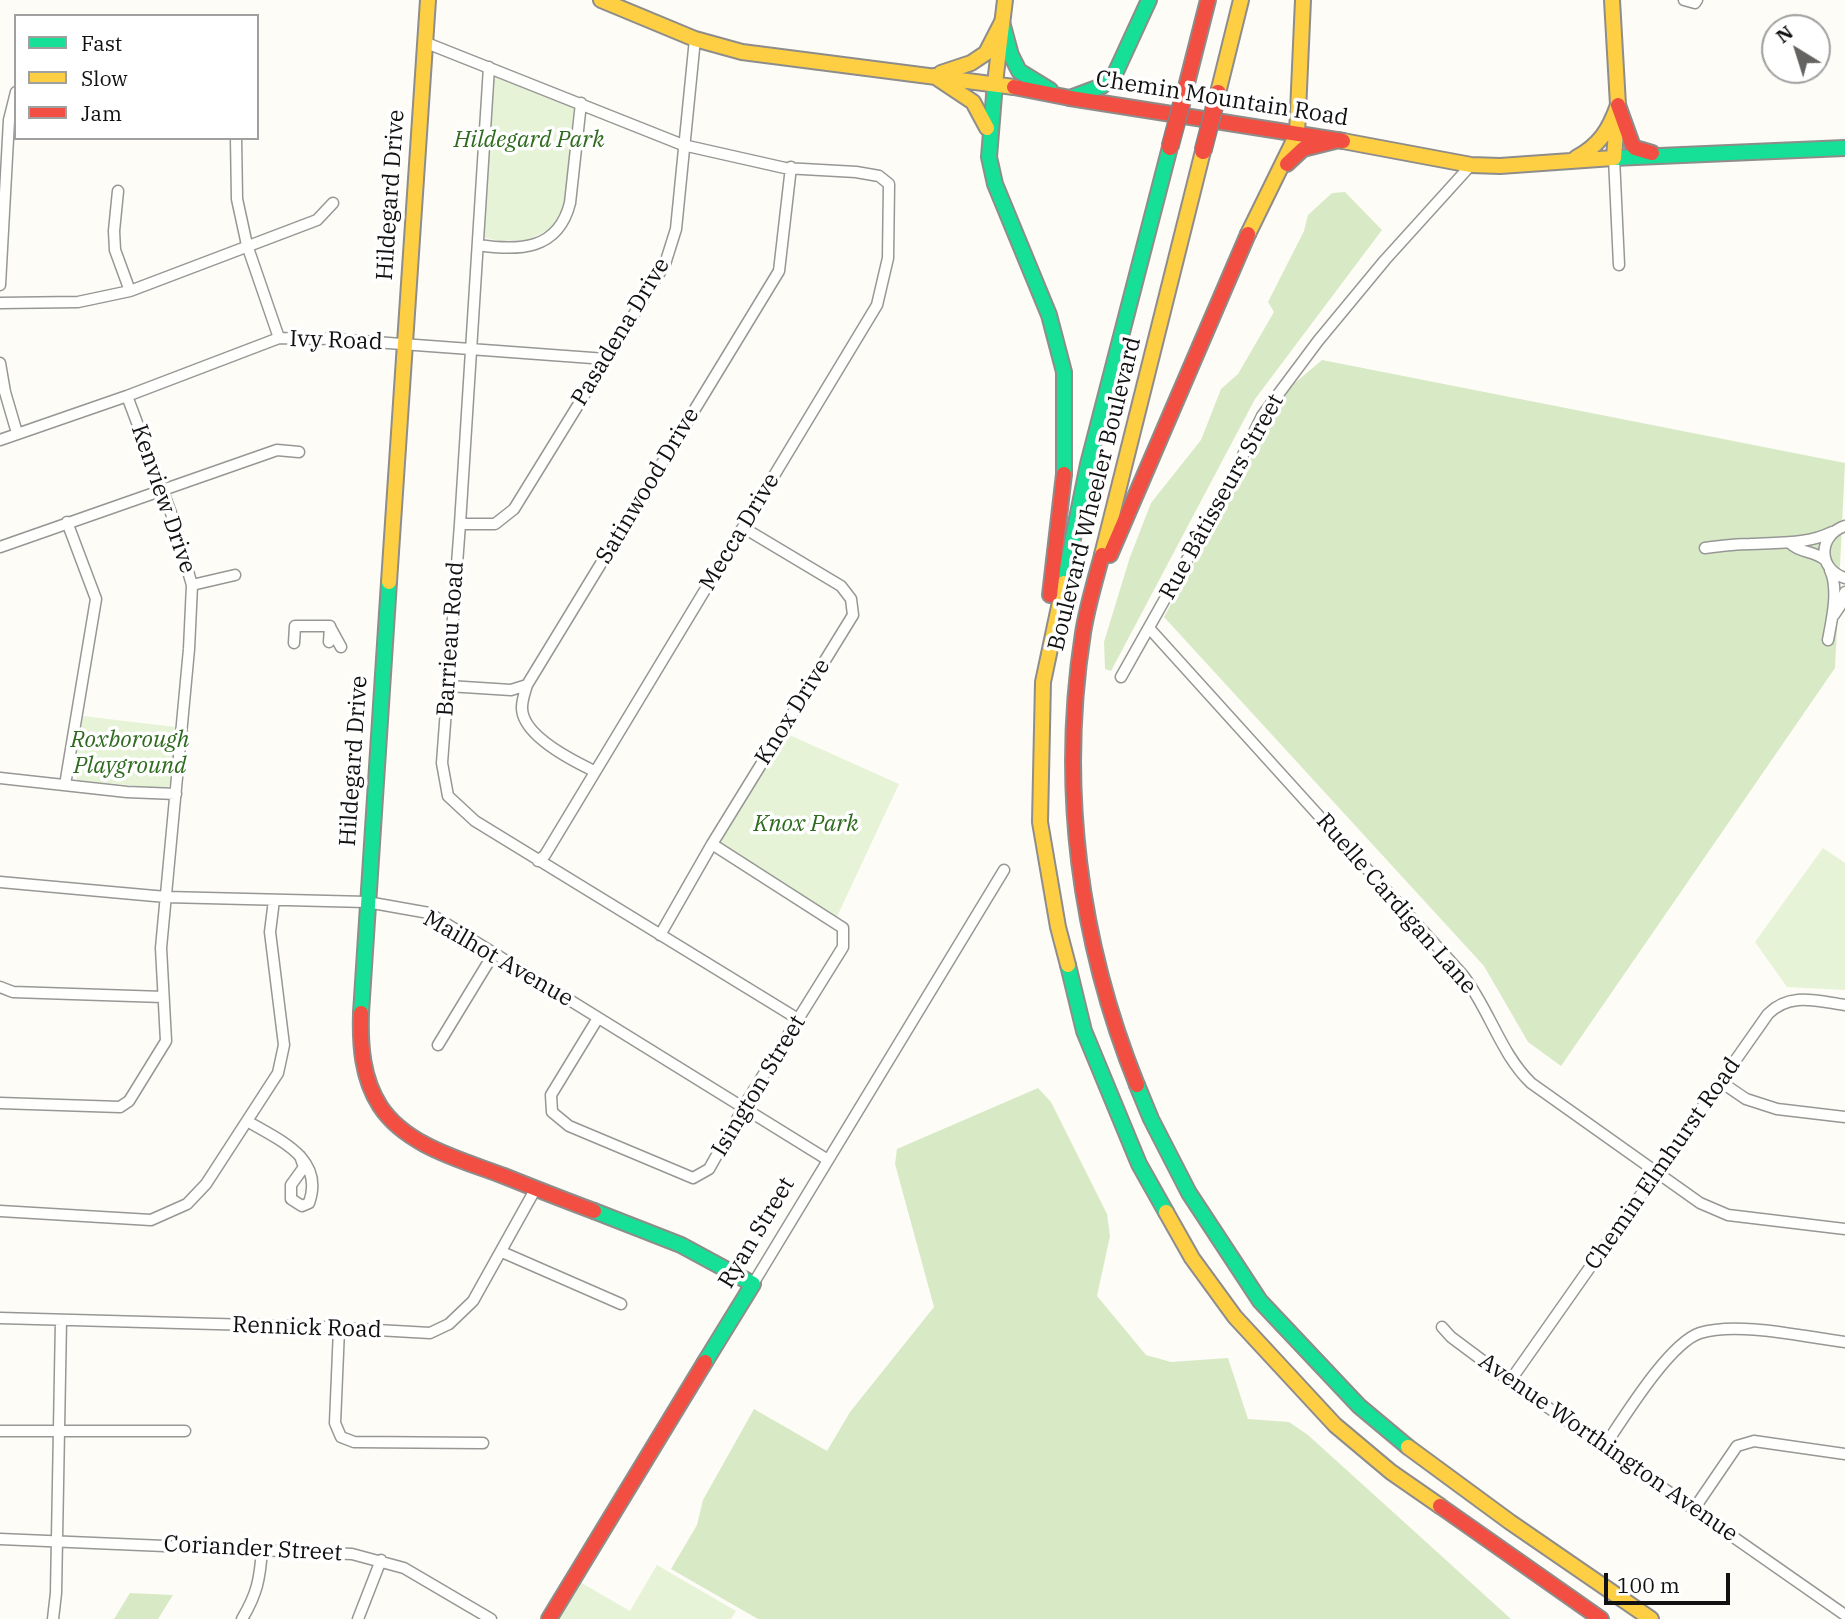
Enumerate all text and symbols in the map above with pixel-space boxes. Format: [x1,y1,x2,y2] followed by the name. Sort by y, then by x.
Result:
[14,14,259,140] legend
[1761,14,1831,84] north arrow
[1771,20,1798,48] text: N
[81,29,122,57] text: Fast
[81,64,128,92] text: Slow
[1094,65,1350,133] street label: Chemin Mountain Road
[81,99,122,127] text: Jam
[371,109,411,281] street label: Hildegard Drive
[454,126,604,154] park label: Hildegard Park
[566,253,676,411] street label: Pasadena Drive
[289,326,383,356] street label: Ivy Road
[1043,334,1147,654] street label: Boulevard Wheeler Boulevard
[1154,389,1290,605] street label: Rue Bâtisseurs Street
[591,403,705,569] street label: Satinwood Drive
[125,421,201,577] street label: Kenview Drive
[694,468,786,596] street label: Mecca Drive
[432,561,470,717] street label: Barrieau Road
[750,654,836,770] street label: Knox Drive
[334,675,374,847] street label: Hildegard Drive
[71,726,189,780] park label: Roxborough Playground
[1310,808,1482,1000] street label: Ruelle Cardigan Lane
[754,810,858,838] park label: Knox Park
[418,905,578,1013] street label: Mailhot Avenue
[706,1011,812,1161] street label: Isington Street
[1579,1053,1747,1275] street label: Chemin Elmhurst Road
[713,1173,801,1293] street label: Ryan Street
[232,1312,382,1344] street label: Rennick Road
[1473,1348,1743,1548] street label: Avenue Worthington Avenue
[163,1531,343,1567] street label: Coriander Street
[1607,1560,1733,1604] scale bar
[1617,1571,1680,1599] text: 100 m

